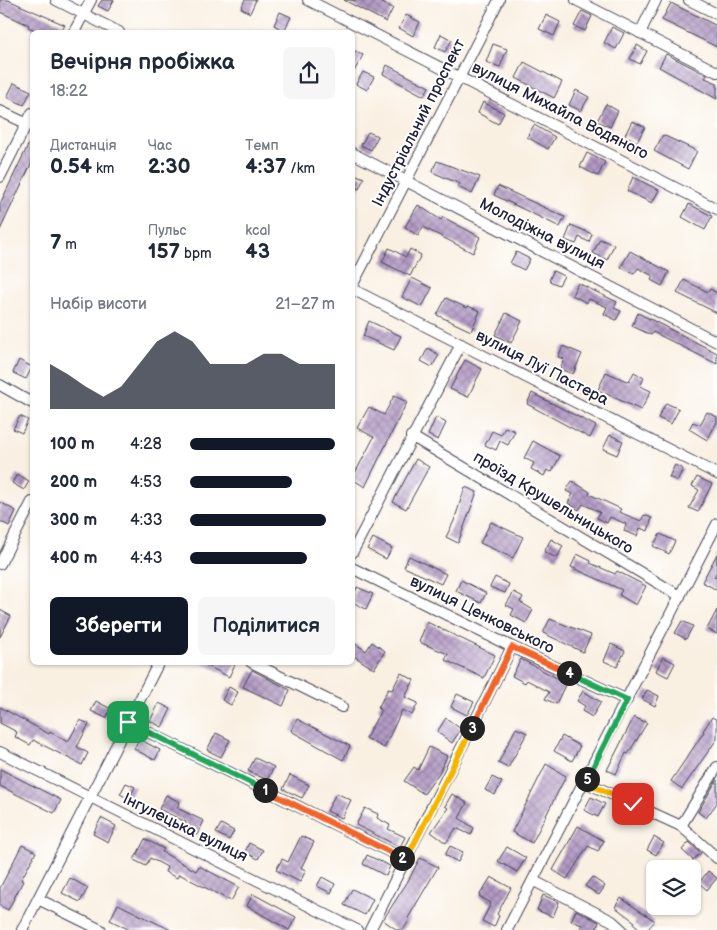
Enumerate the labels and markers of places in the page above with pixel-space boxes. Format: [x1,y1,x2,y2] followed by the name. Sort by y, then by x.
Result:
[556,660,582,686] pin: 4
[107,701,149,743] pin
[460,716,484,740] pin: 3
[574,766,600,792] pin: 5
[252,778,278,802] pin: 1
[612,783,654,825] pin
[390,846,414,870] pin: 2

